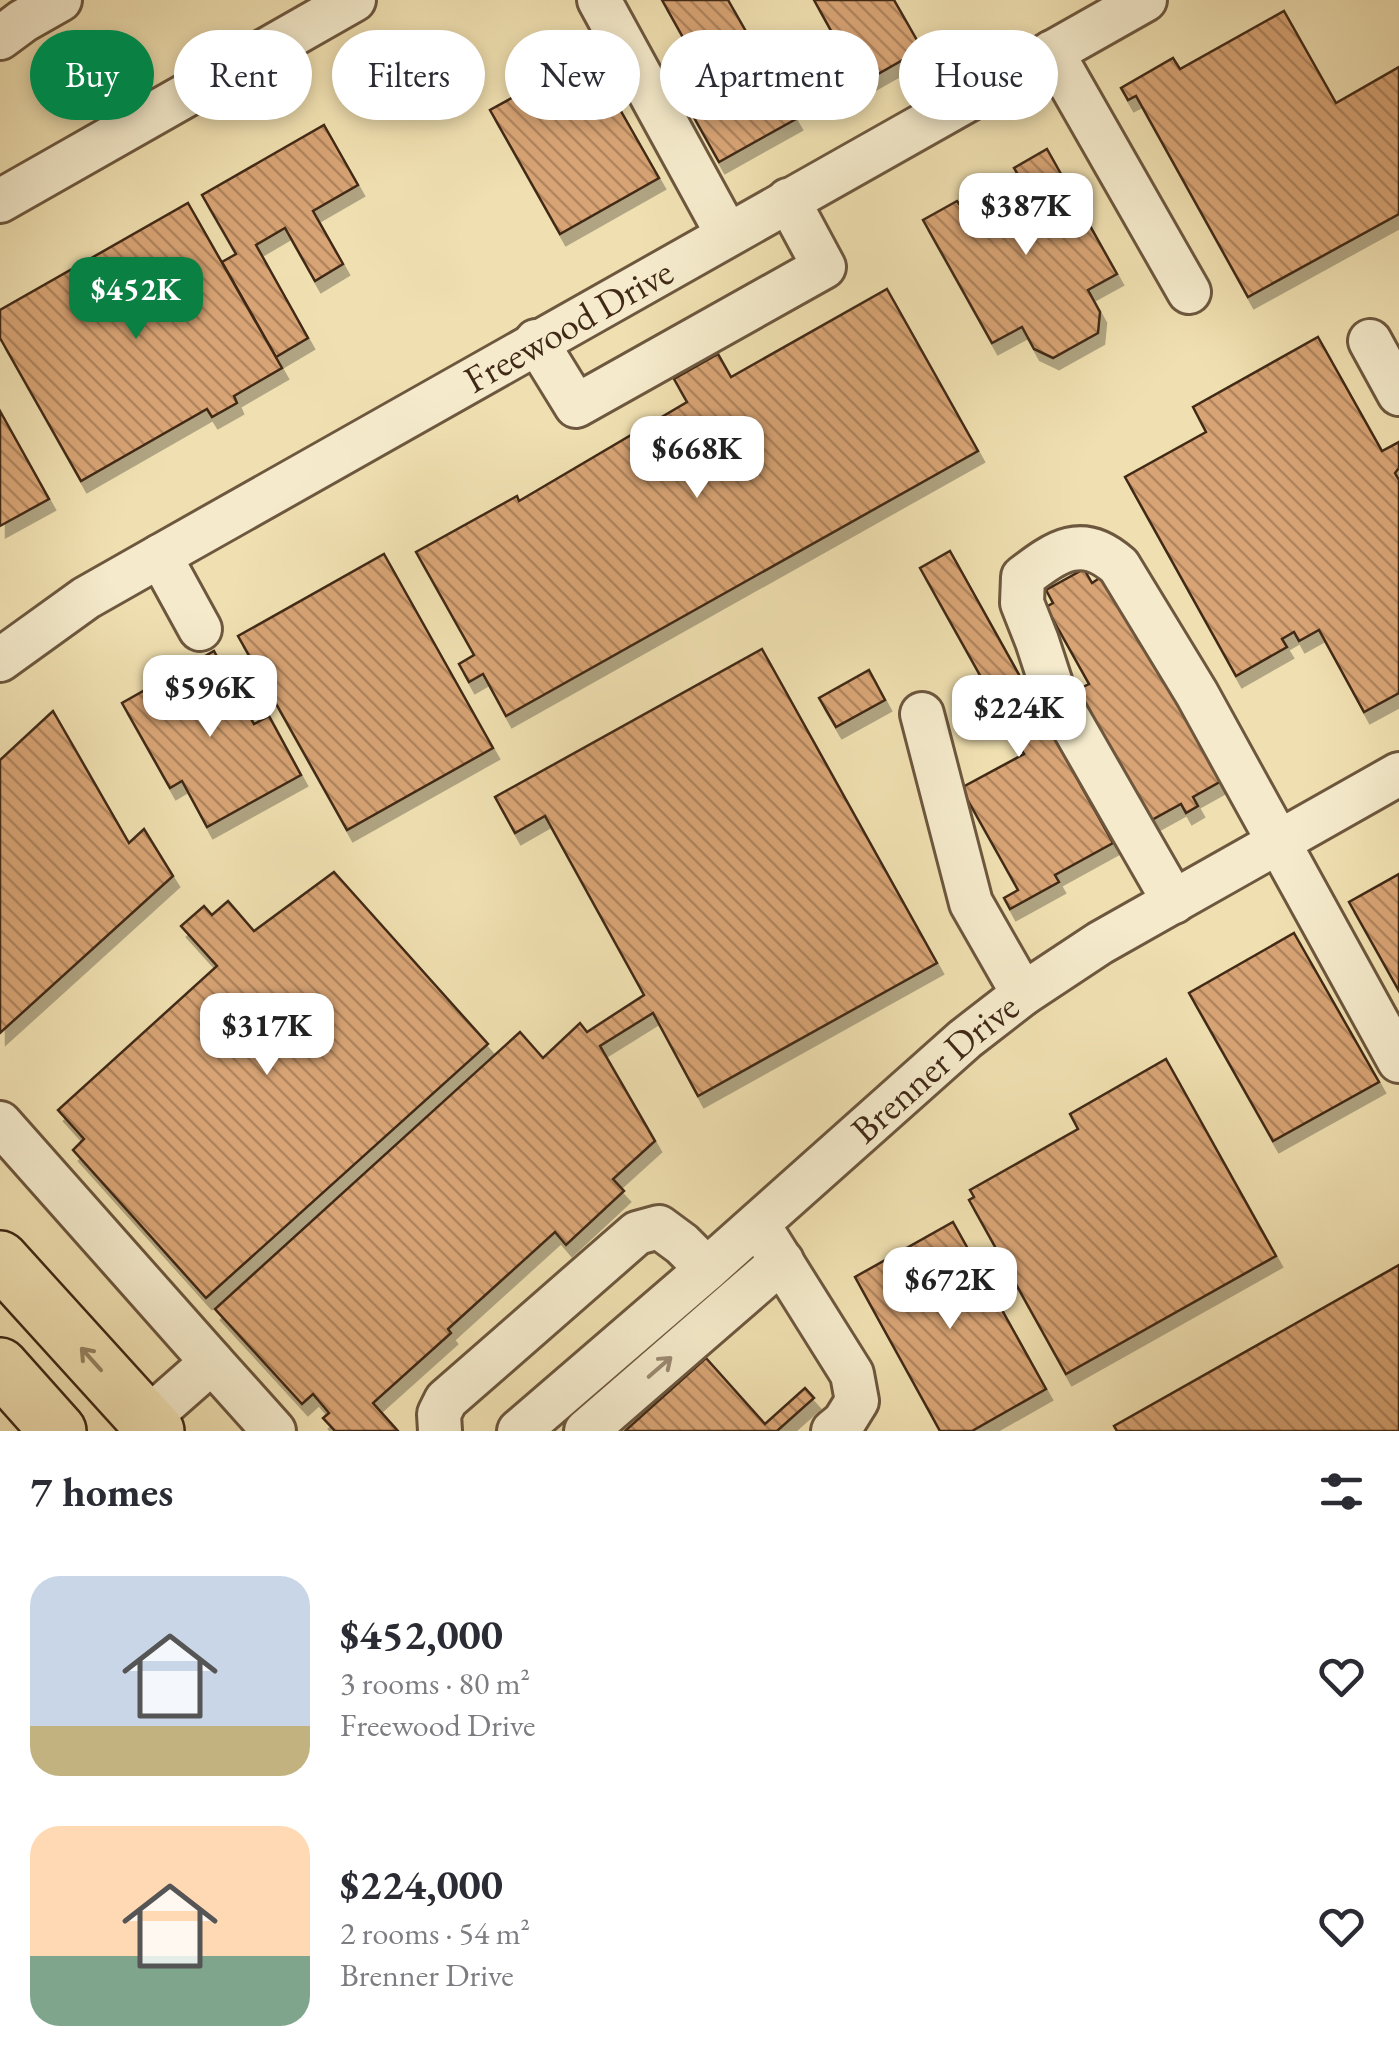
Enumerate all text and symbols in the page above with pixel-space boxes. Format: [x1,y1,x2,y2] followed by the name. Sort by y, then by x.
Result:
[30,30,154,120] chip: Buy
[174,30,312,120] chip: Rent
[332,30,485,120] chip: Filters
[505,30,640,120] chip: New
[660,30,879,120] chip: Apartment
[899,30,1058,120] chip: House
[956,173,1096,258] pin: $387K
[981,184,1071,226] text: $387K
[455,247,681,403] street label: Freewood Drive
[66,257,206,342] pin: $452K
[91,268,181,310] text: $452K
[627,416,767,501] pin: $668K
[652,427,742,469] text: $668K
[140,655,280,740] pin: $596K
[165,666,255,708] text: $596K
[949,675,1089,760] pin: $224K
[974,686,1064,728] text: $224K
[840,982,1028,1153] street label: Brenner Drive
[197,993,337,1078] pin: $317K
[222,1004,312,1046] text: $317K
[880,1247,1020,1332] pin: $672K
[905,1258,995,1300] text: $672K
[79,1347,102,1372] one-way arrow
[647,1356,672,1379] one-way arrow
[30,1464,173,1519] text: 7 homes
[1314,1464,1369,1519] icon: filters
[340,1607,503,1662] text: $452,000
[110,1616,230,1736] icon: home
[1314,1649,1369,1704] icon: heart
[340,1662,530,1704] text: 3 rooms · 80 m²
[340,1704,535,1746] text: Freewood Drive
[340,1857,503,1912] text: $224,000
[110,1866,230,1986] icon: home
[1314,1899,1369,1954] icon: heart
[340,1912,530,1954] text: 2 rooms · 54 m²
[340,1954,514,1996] text: Brenner Drive

